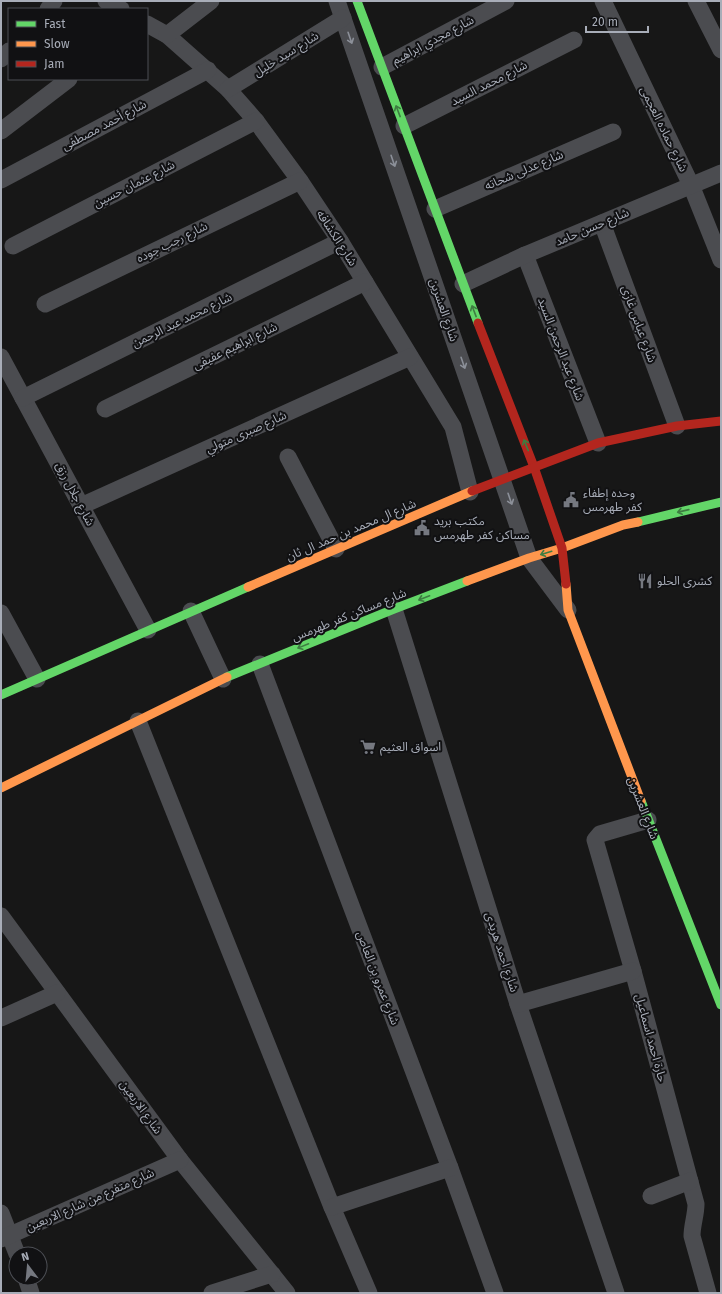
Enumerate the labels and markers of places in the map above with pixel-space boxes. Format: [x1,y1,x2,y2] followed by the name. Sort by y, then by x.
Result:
[583,486,643,514] place label: وحده إطفاء كفر طهرمس
[562,491,580,509] public building icon: وحده إطفاء كفر طهرمس
[434,514,530,542] place label: مكتب بريد مساكن كفر طهرمس
[413,519,431,537] public building icon: مكتب بريد مساكن كفر طهرمس
[636,572,654,590] restaurant icon: كشرى الحلو
[657,574,713,588] place label: كشرى الحلو
[359,738,377,756] supermarket icon: اسواق العثيم
[380,740,441,756] place label: اسواق العثيم

